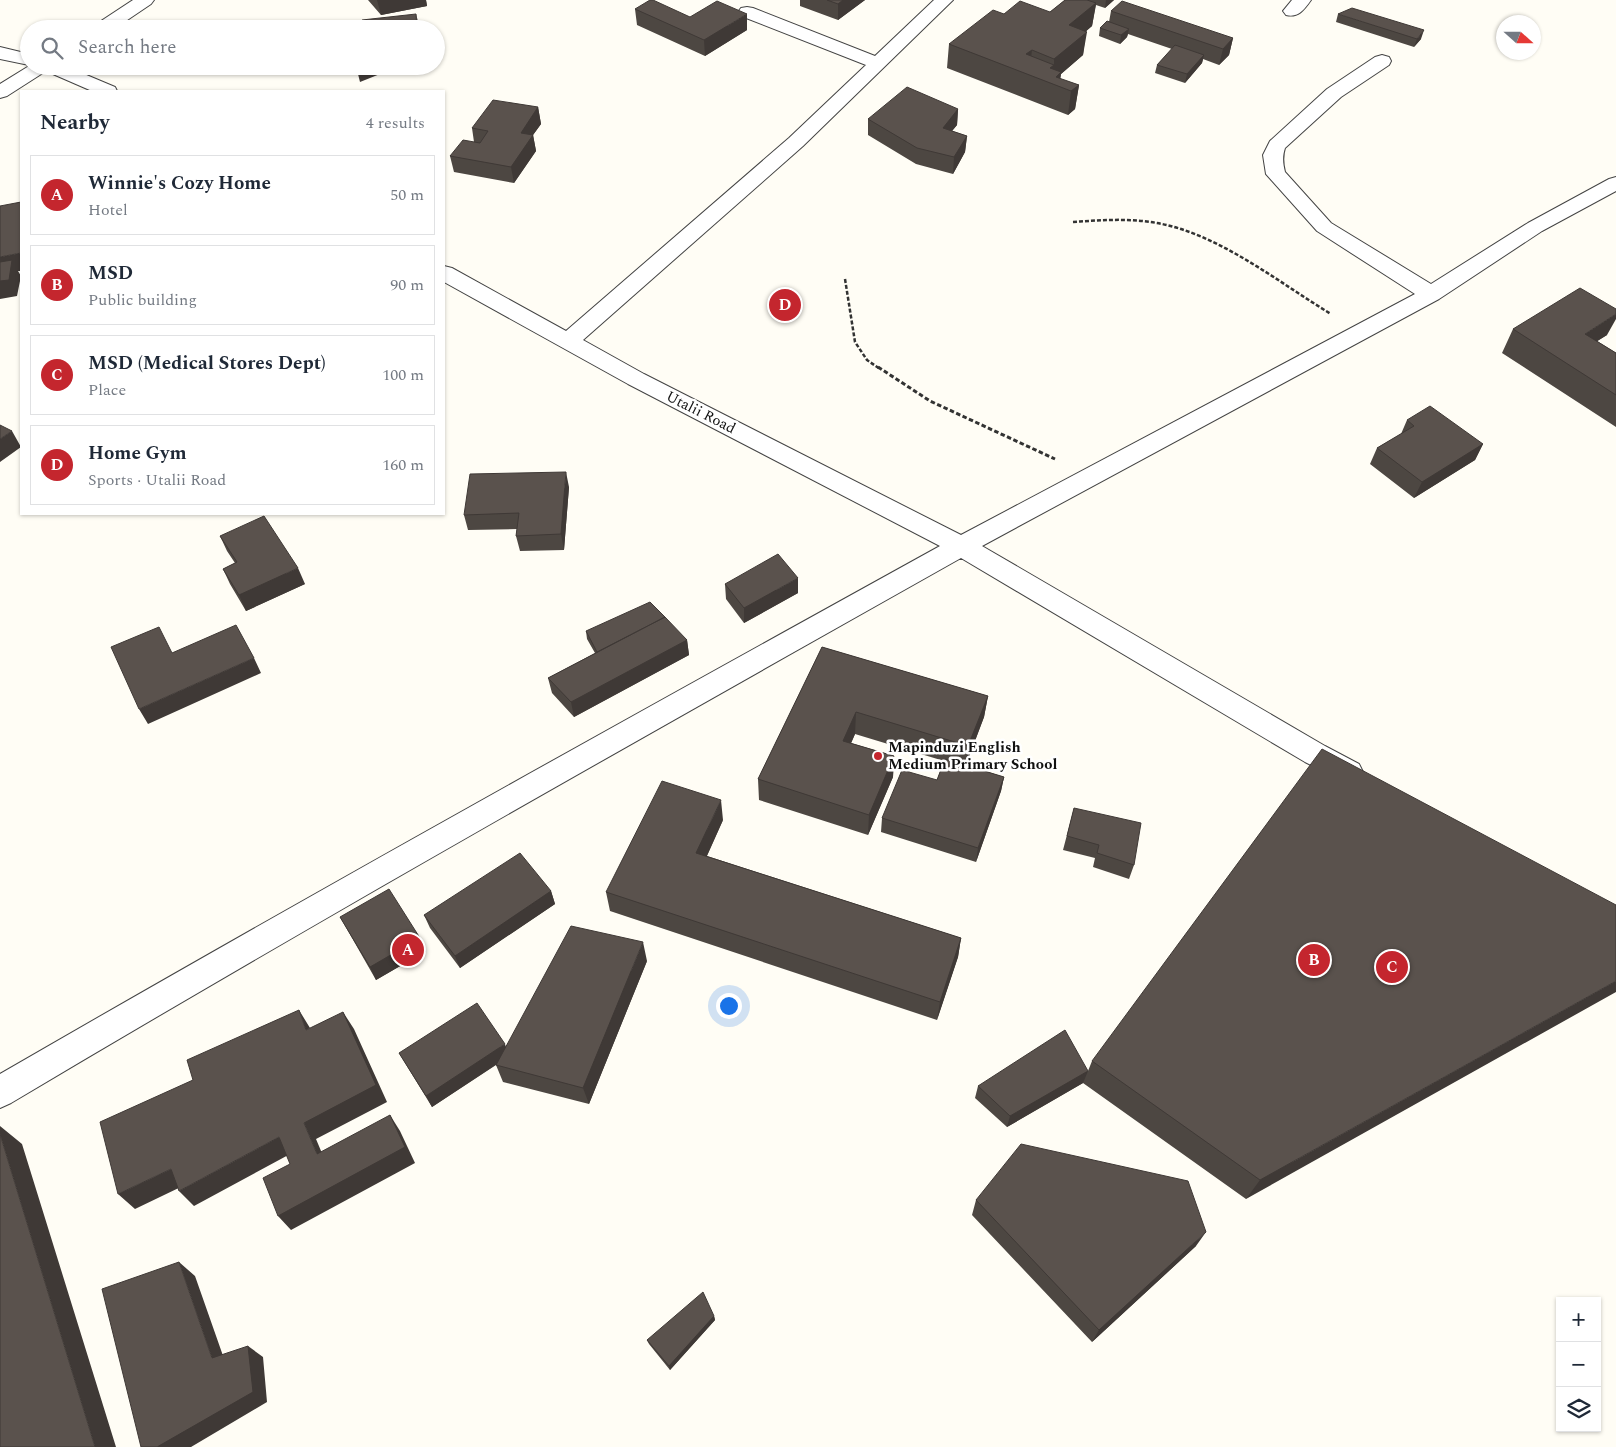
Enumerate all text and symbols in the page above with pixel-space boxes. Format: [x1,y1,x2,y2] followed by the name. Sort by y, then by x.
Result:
[1496,15,1541,60] north arrow
[20,20,445,75] search box
[78,33,177,62] text: Search here
[38,34,66,62] icon: search
[40,107,110,139] text: Nearby
[366,111,425,135] text: 4 results
[88,169,271,198] text: Winnie's Cozy Home
[51,183,63,207] text: A
[390,183,424,207] text: 50 m
[88,198,128,222] text: Hotel
[88,259,133,288] text: MSD
[51,273,63,297] text: B
[390,273,424,297] text: 90 m
[769,286,801,324] pin: D
[88,288,197,312] text: Public building
[88,349,326,378] text: MSD (Medical Stores Dept)
[51,363,63,387] text: C
[382,363,424,387] text: 100 m
[88,378,126,402] text: Place
[662,385,740,440] street label: Utalii Road
[88,439,187,468] text: Home Gym
[51,453,63,477] text: D
[382,453,424,477] text: 160 m
[88,468,226,492] text: Sports · Utalii Road
[888,736,1057,776] place label: Mapinduzi English Medium Primary School
[872,750,884,762] marker: Mapinduzi English Medium Primary School
[392,931,424,969] pin: A
[1298,941,1330,979] pin: B
[1376,948,1408,986] pin: C
[716,993,742,1019] your location
[1556,1297,1601,1432] map controls
[1556,1297,1601,1342] button: +
[1556,1342,1601,1387] button: −
[1556,1387,1601,1432] button: layers

